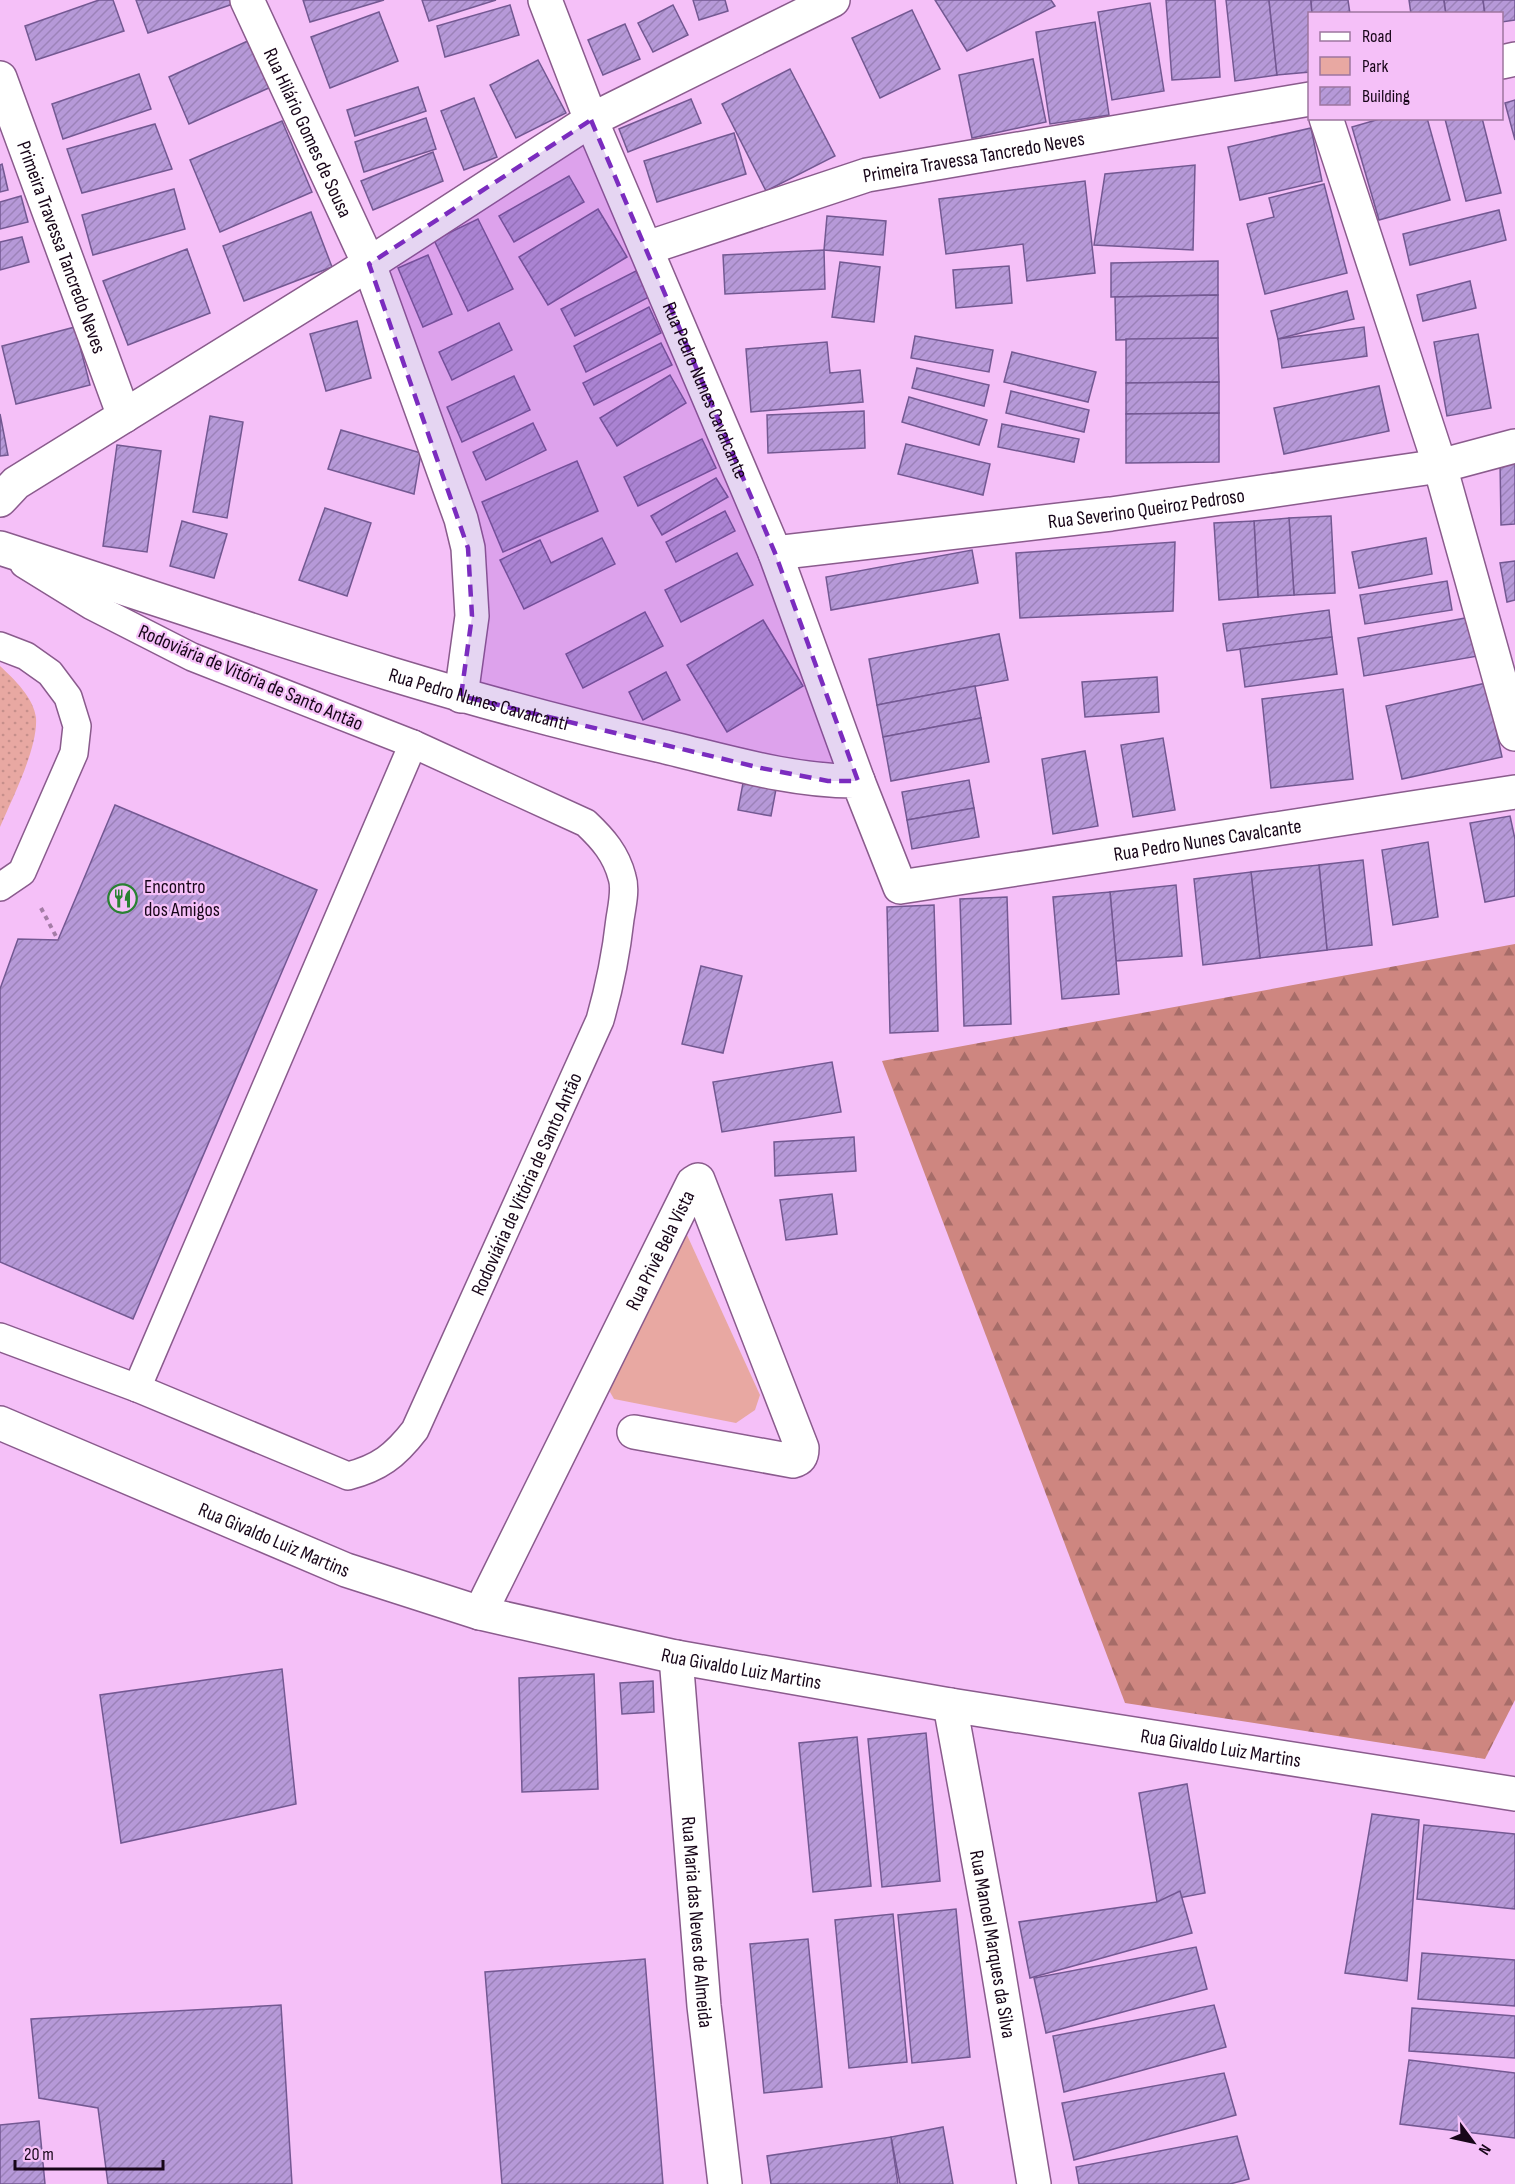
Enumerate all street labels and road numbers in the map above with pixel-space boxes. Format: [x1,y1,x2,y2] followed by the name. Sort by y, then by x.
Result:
[258,44,357,222] street label: Rua Hilário Gomes de Sousa
[861,127,1086,188] street label: Primeira Travessa Tancredo Neves
[11,138,111,357] street label: Primeira Travessa Tancredo Neves
[657,298,753,483] street label: Rua Pedro Nunes Cavalcante
[1047,484,1246,534] street label: Rua Severino Queiroz Pedroso
[135,620,367,736] street label: Rodoviária de Vitória de Santo Antão
[386,663,571,736] street label: Rua Pedro Nunes Cavalcanti
[1112,814,1303,867] street label: Rua Pedro Nunes Cavalcante
[466,1069,588,1299] street label: Rodoviária de Vitória de Santo Antão
[621,1187,700,1314] street label: Rua Privê Bela Vista
[195,1498,353,1583] street label: Rua Givaldo Luiz Martins
[659,1643,823,1695] street label: Rua Givaldo Luiz Martins
[1139,1724,1303,1773] street label: Rua Givaldo Luiz Martins
[676,1816,717,2029] street label: Rua Maria das Neves de Almeida
[964,1848,1020,2040] street label: Rua Manoel Marques da Silva

